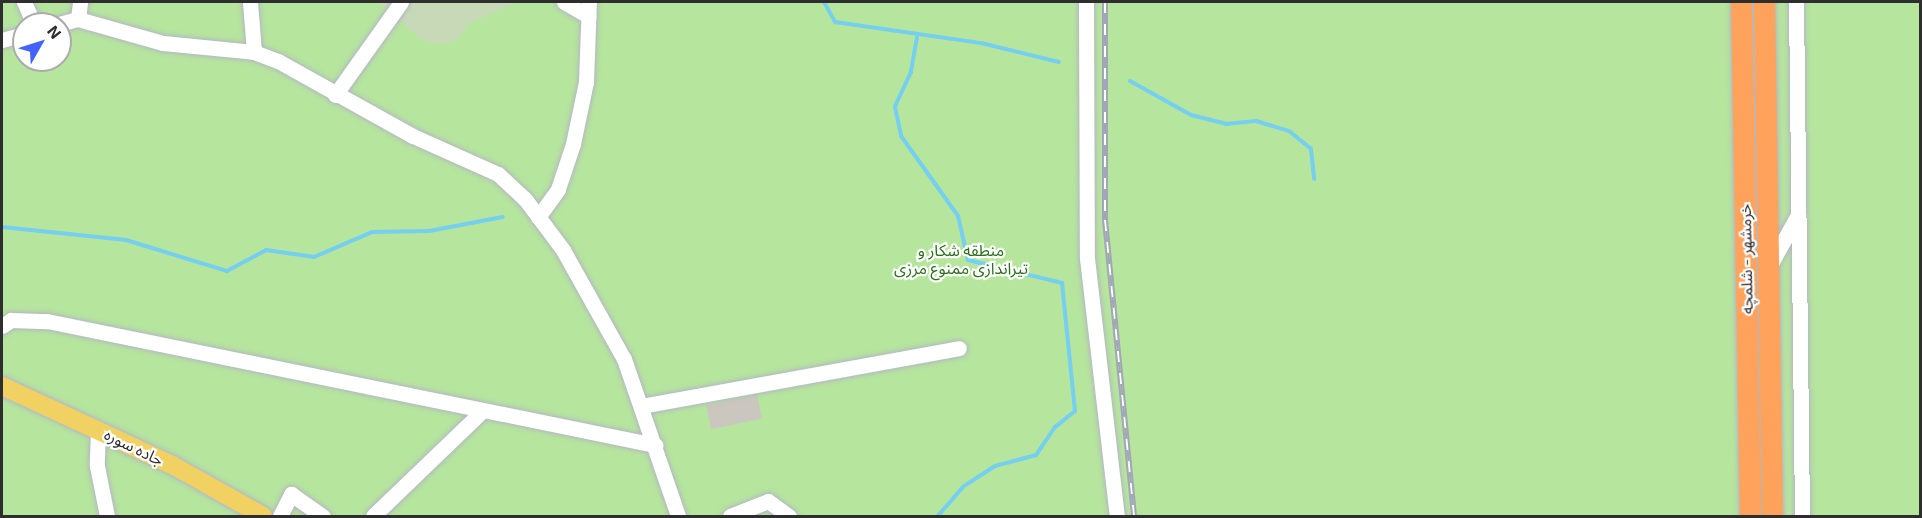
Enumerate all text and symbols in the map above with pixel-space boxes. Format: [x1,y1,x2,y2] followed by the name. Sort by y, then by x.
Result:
[12,12,72,72] north arrow
[44,21,66,42] text: N
[1735,204,1757,314] street label: خرمشهر - شلمچه
[894,240,1028,278] park label: منطقه شکار و تیراندازی ممنوع مرزی
[101,424,167,470] street label: جاده سوره

